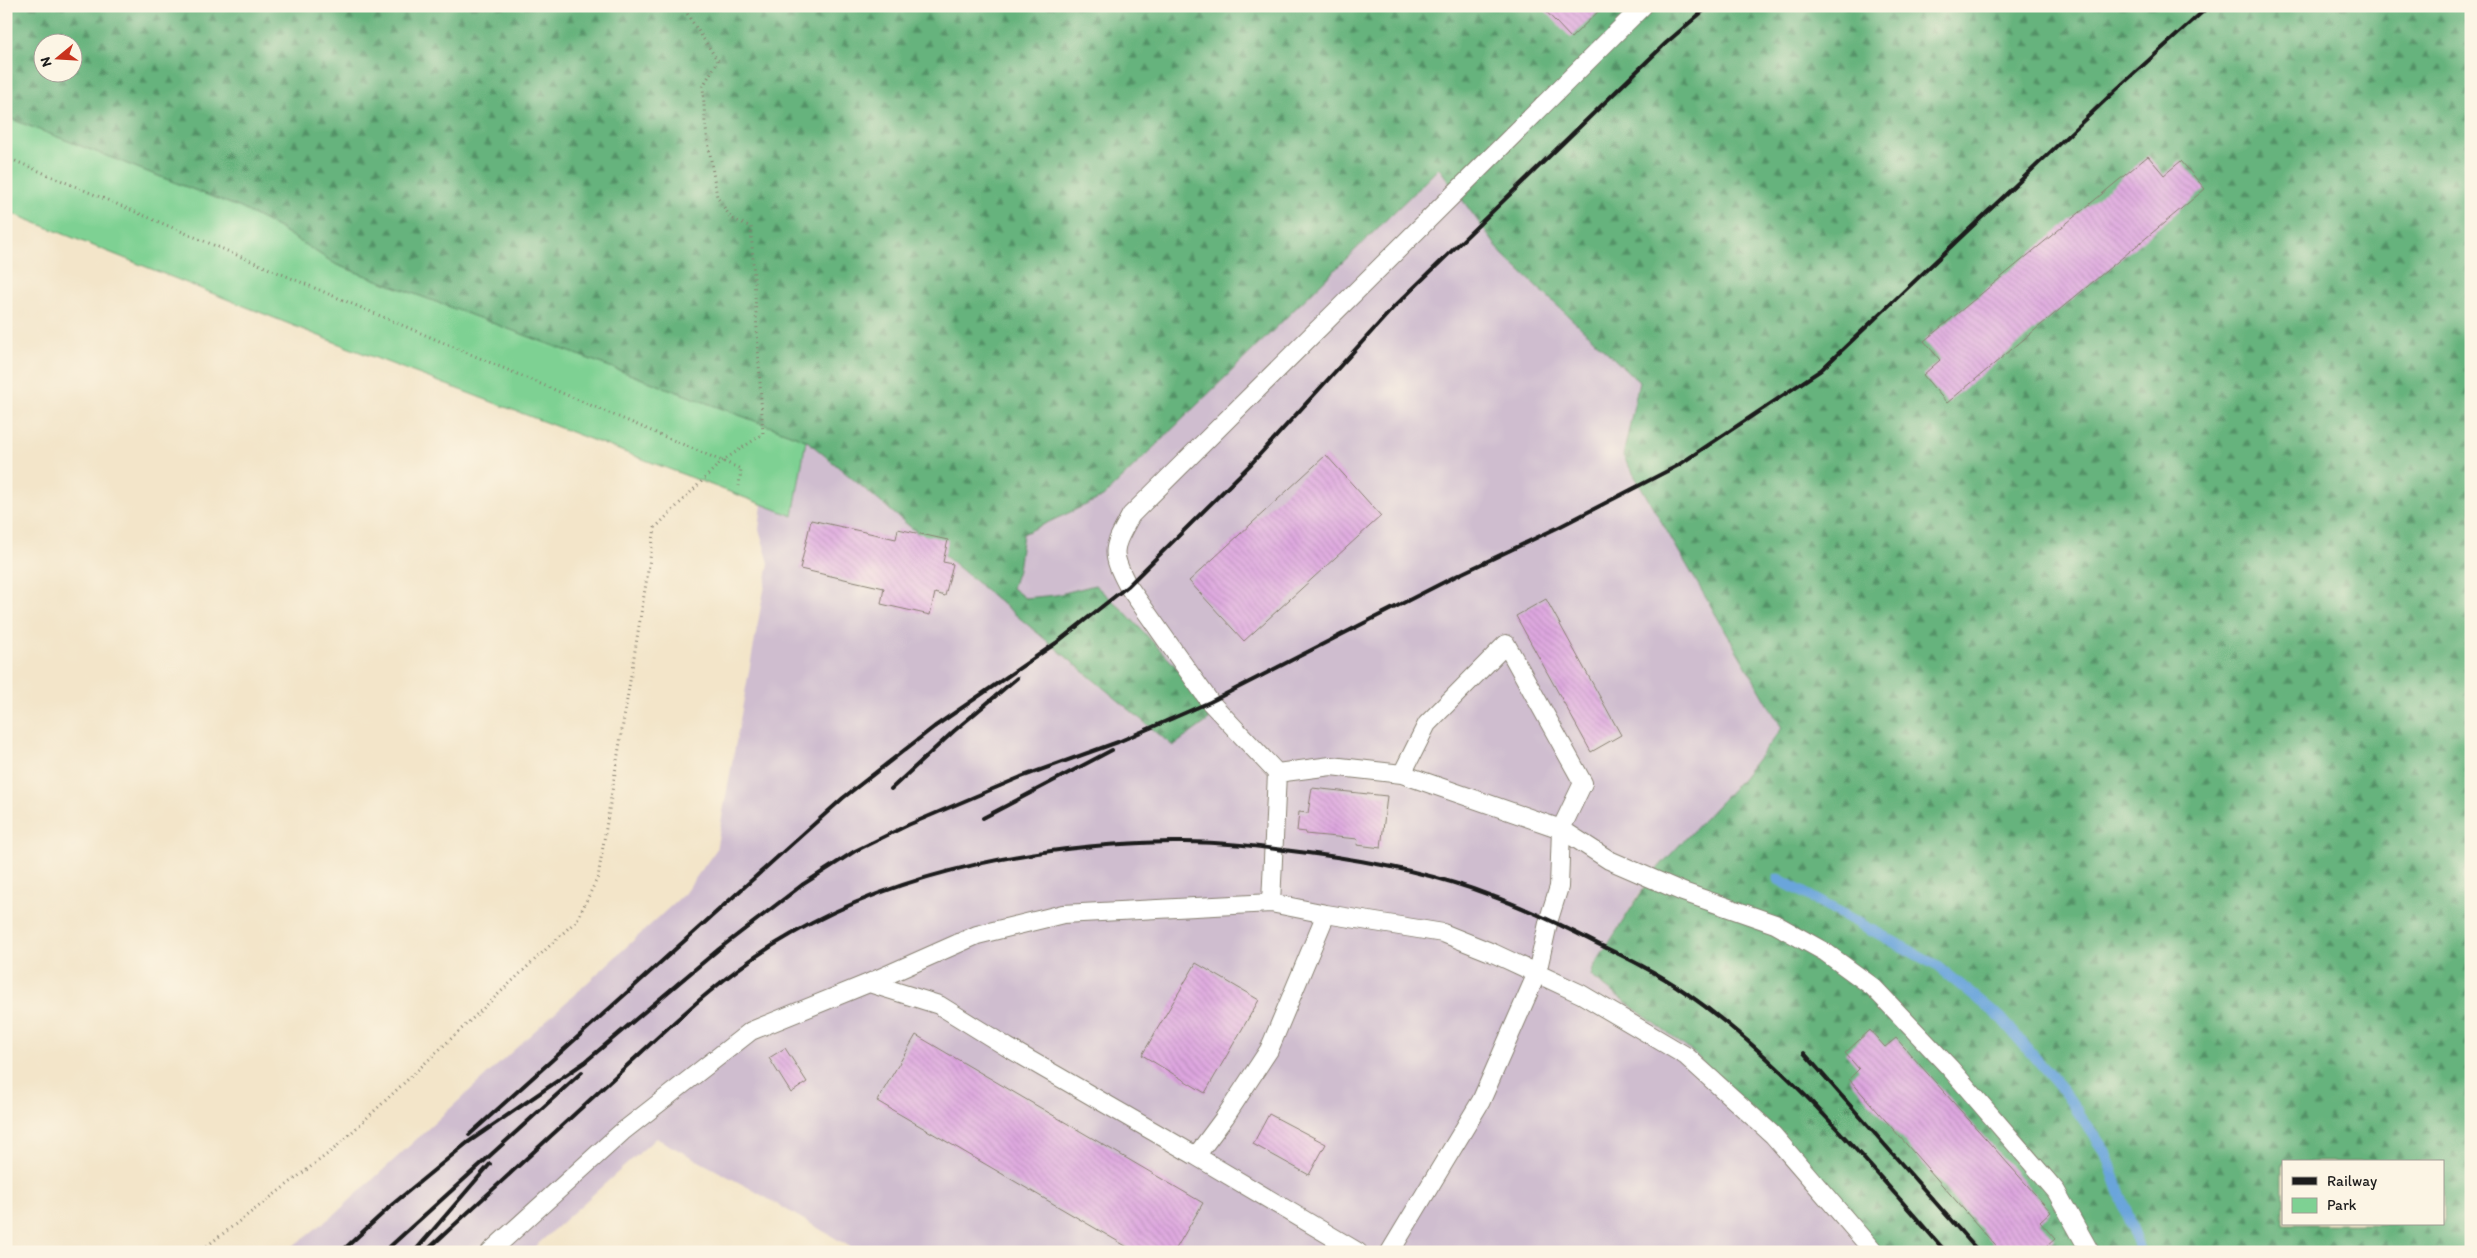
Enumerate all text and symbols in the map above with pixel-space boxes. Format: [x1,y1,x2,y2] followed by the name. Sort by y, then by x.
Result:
[32,32,82,82] north arrow
[37,55,56,69] text: N
[2282,1160,2444,1226] legend
[2327,1172,2377,1190] text: Railway
[2327,1196,2357,1214] text: Park

